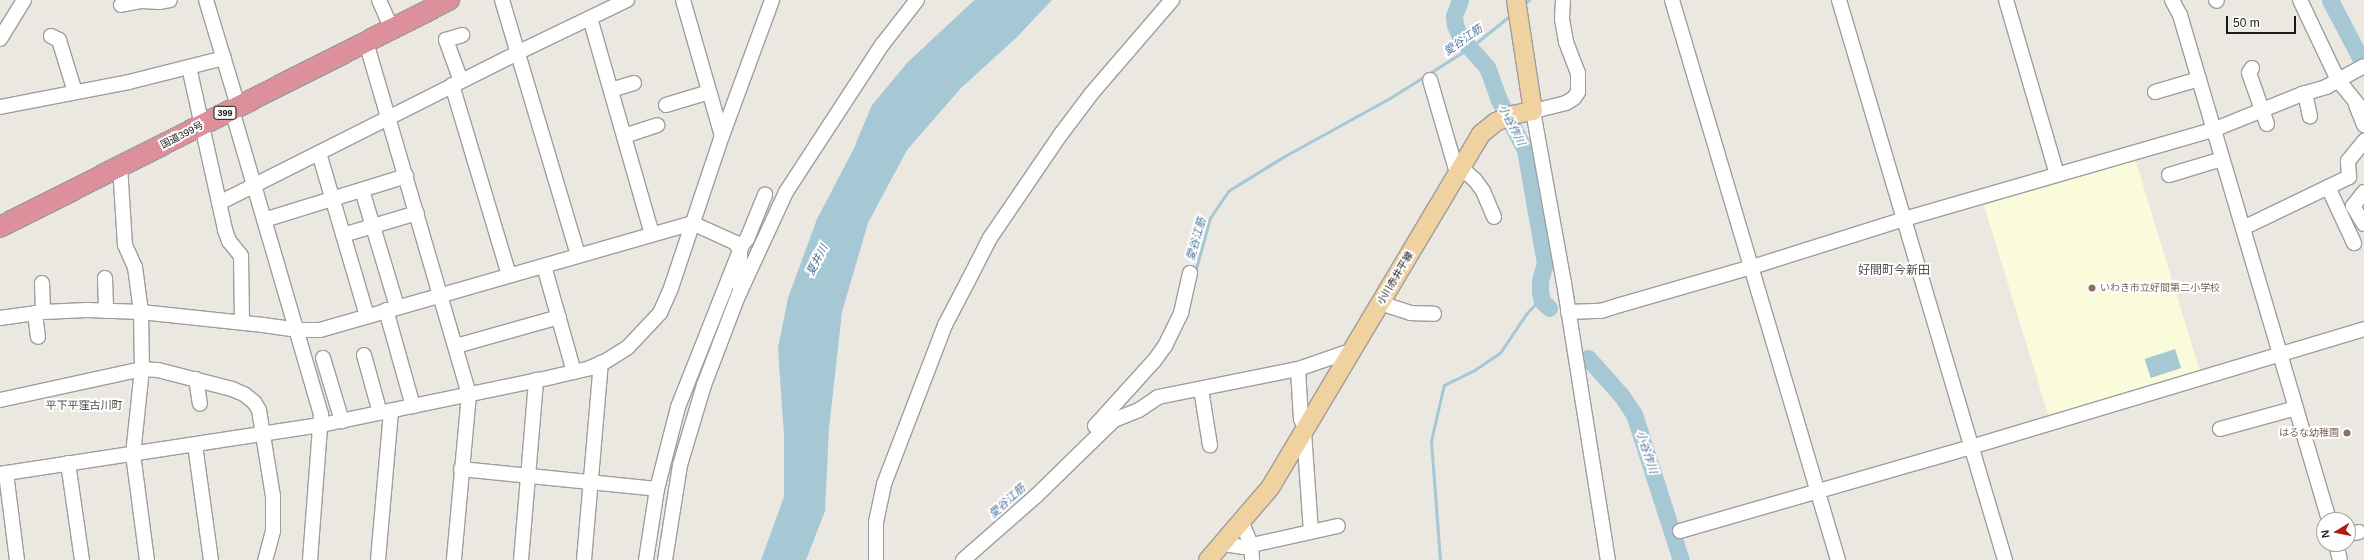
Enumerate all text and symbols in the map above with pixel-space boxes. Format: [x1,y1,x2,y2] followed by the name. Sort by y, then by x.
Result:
[2228,8,2298,34] scale bar
[2233,16,2260,30] text: 50 m
[1441,22,1485,58] water label: 愛谷江筋
[1496,102,1528,148] water label: 小谷作川
[213,106,237,120] road number: 399
[158,119,206,151] street label: 国道399号
[1184,216,1208,262] water label: 愛谷江筋
[804,242,830,278] water label: 夏井川
[1374,249,1416,307] street label: 小川赤井平線
[1858,264,1930,278] district label: 好間町今新田
[2100,282,2220,294] place label: いわき市立好間第二小学校
[2087,283,2097,293] marker: いわき市立好間第二小学校
[46,398,122,412] district label: 平下平窪古川町
[2279,427,2339,439] place label: はるな幼稚園
[2342,428,2352,438] marker: はるな幼稚園
[1634,429,1660,475] water label: 小谷作川
[986,481,1028,521] water label: 愛谷江筋
[2316,512,2356,552] north arrow
[2319,529,2332,539] text: N

